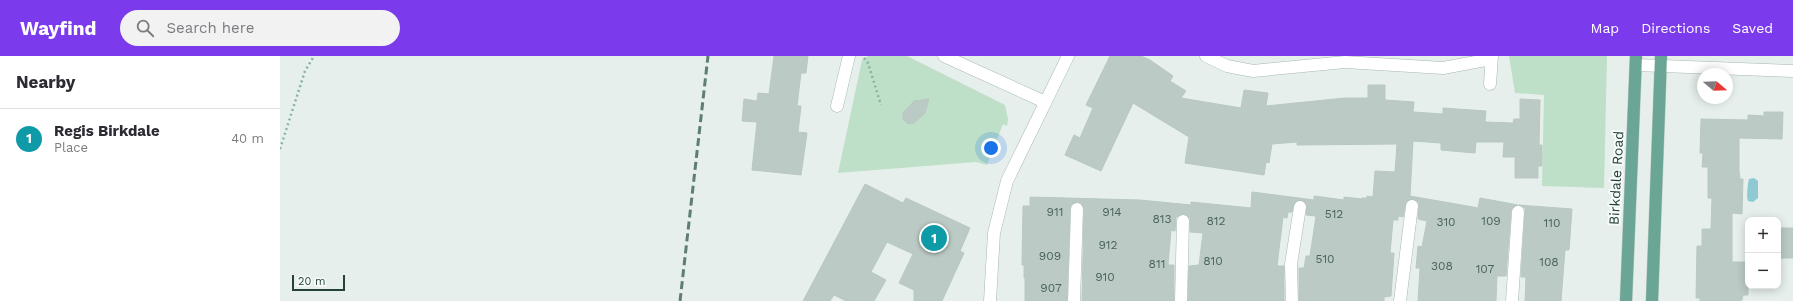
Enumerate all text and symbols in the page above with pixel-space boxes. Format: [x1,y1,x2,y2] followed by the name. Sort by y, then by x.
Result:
[120,10,400,46] search box
[20,17,96,40] text: Wayfind
[134,17,156,39] icon: search
[166,19,254,37] text: Search here
[1591,20,1619,36] text: Map
[1641,20,1710,36] text: Directions
[1732,20,1773,36] text: Saved
[1697,68,1733,104] north arrow
[16,72,75,92] text: Nearby
[54,122,160,140] text: Regis Birkdale
[26,131,32,146] text: 1
[231,131,264,146] text: 40 m
[1606,131,1626,225] street label: Birkdale Road
[981,138,1001,158] your location
[54,140,88,155] text: Place
[1047,205,1063,219] house number: 911
[1102,205,1122,219] house number: 914
[1325,207,1343,221] house number: 512
[1152,212,1172,226] house number: 813
[1206,214,1226,228] house number: 812
[1481,214,1501,228] house number: 109
[1436,215,1456,229] house number: 310
[1544,216,1560,230] house number: 110
[1745,217,1781,289] map controls
[1745,217,1781,253] button: +
[921,223,947,253] pin: 1
[1098,238,1118,252] house number: 912
[1039,249,1061,263] house number: 909
[1315,252,1335,266] house number: 510
[1745,253,1781,289] button: −
[1203,254,1223,268] house number: 810
[1539,255,1559,269] house number: 108
[1149,257,1165,271] house number: 811
[1431,259,1453,273] house number: 308
[1476,262,1495,276] house number: 107
[1095,270,1115,284] house number: 910
[292,273,345,292] scale bar
[298,275,326,288] text: 20 m
[1040,281,1062,295] house number: 907

